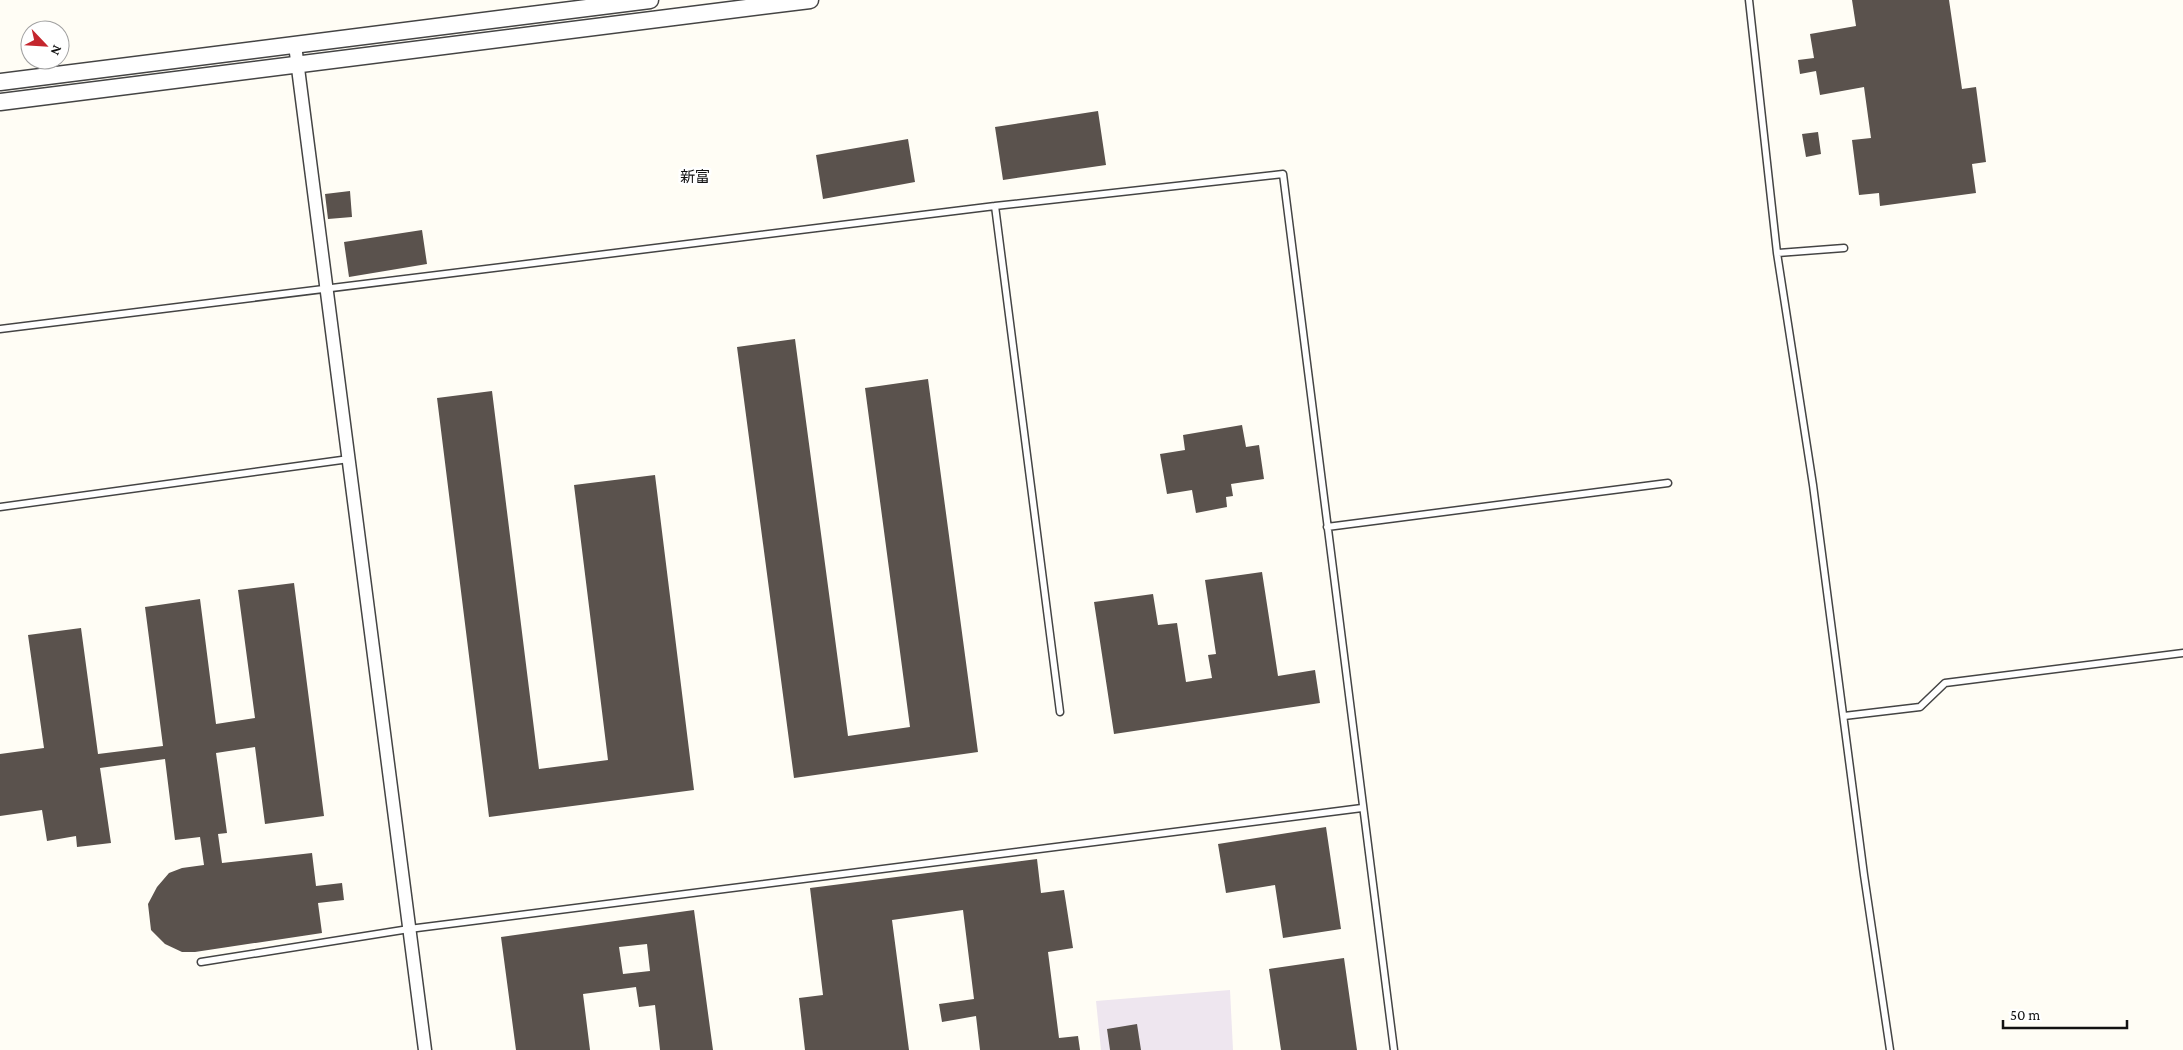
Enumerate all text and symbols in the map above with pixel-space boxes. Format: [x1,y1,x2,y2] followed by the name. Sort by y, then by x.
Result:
[20,20,70,70] north arrow
[47,43,66,59] text: N
[680,169,710,185] district label: 新富
[2003,998,2127,1030] scale bar
[2010,1007,2040,1023] text: 50 m

